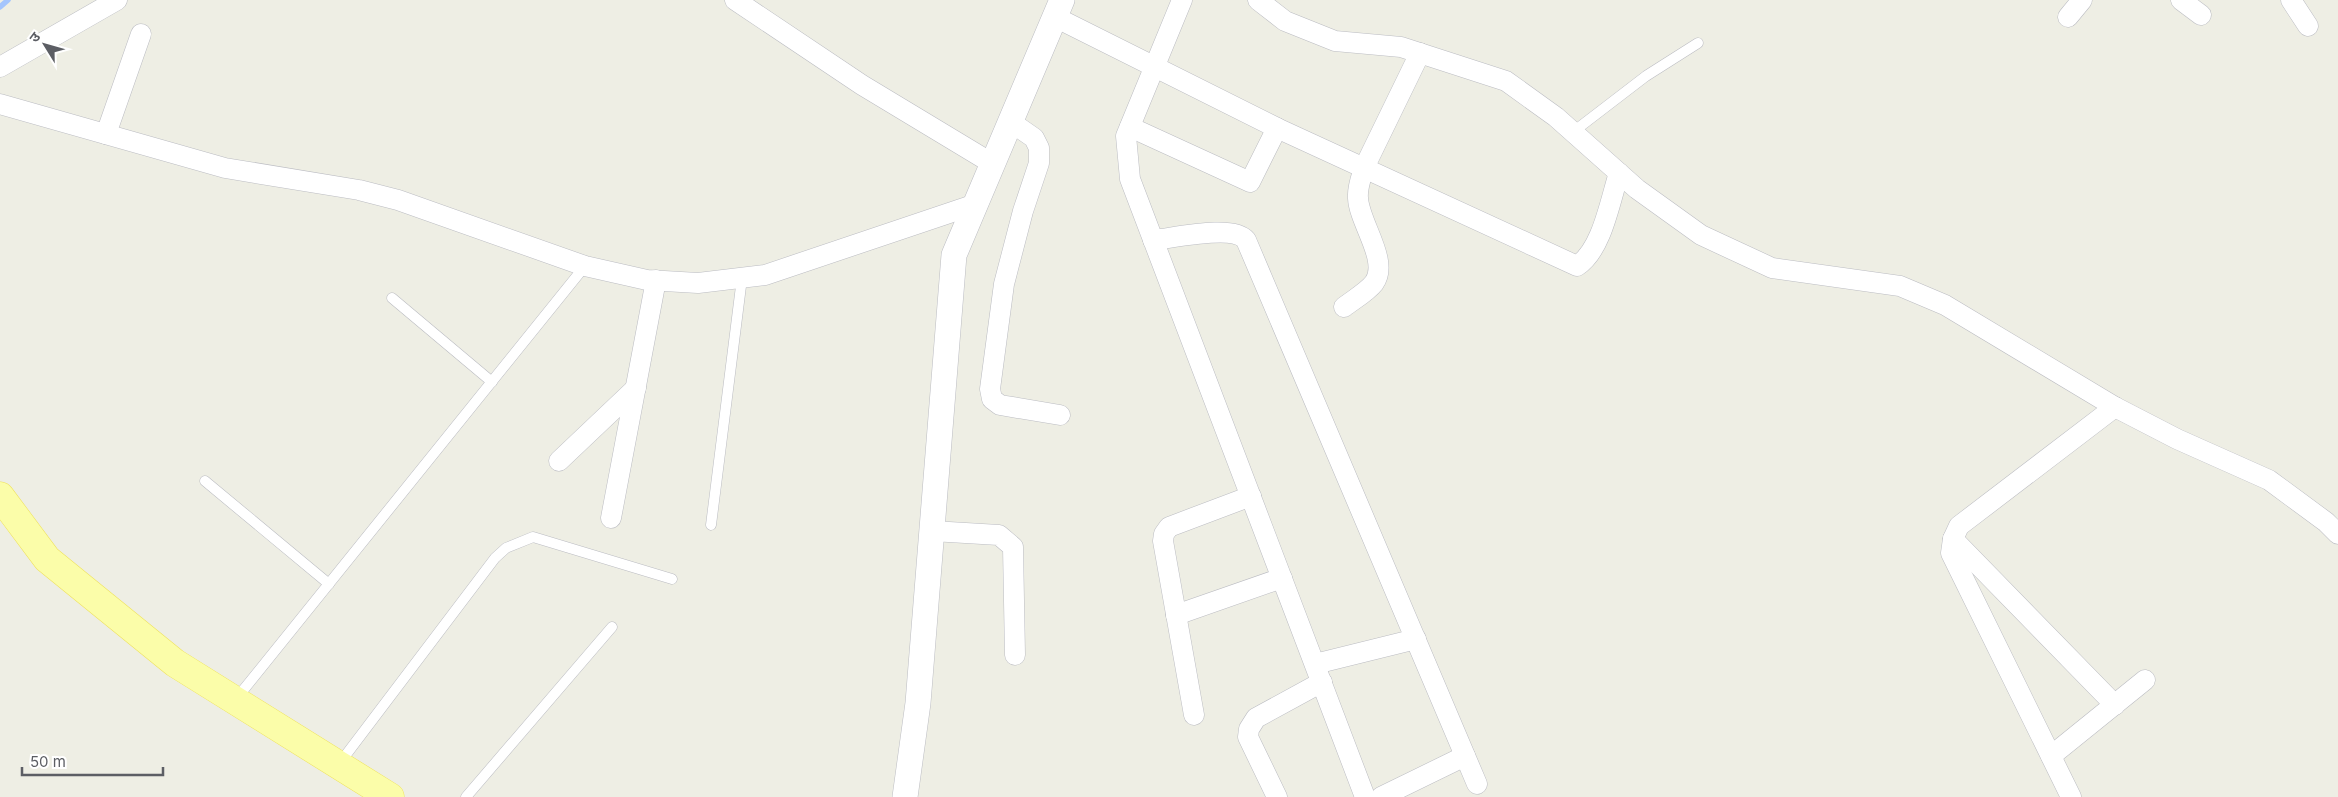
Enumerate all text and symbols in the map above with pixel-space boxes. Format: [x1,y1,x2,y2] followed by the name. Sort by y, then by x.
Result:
[20,20,70,70] north arrow
[25,28,44,45] text: उ
[22,744,164,776] scale bar
[30,752,66,771] text: 50 m

